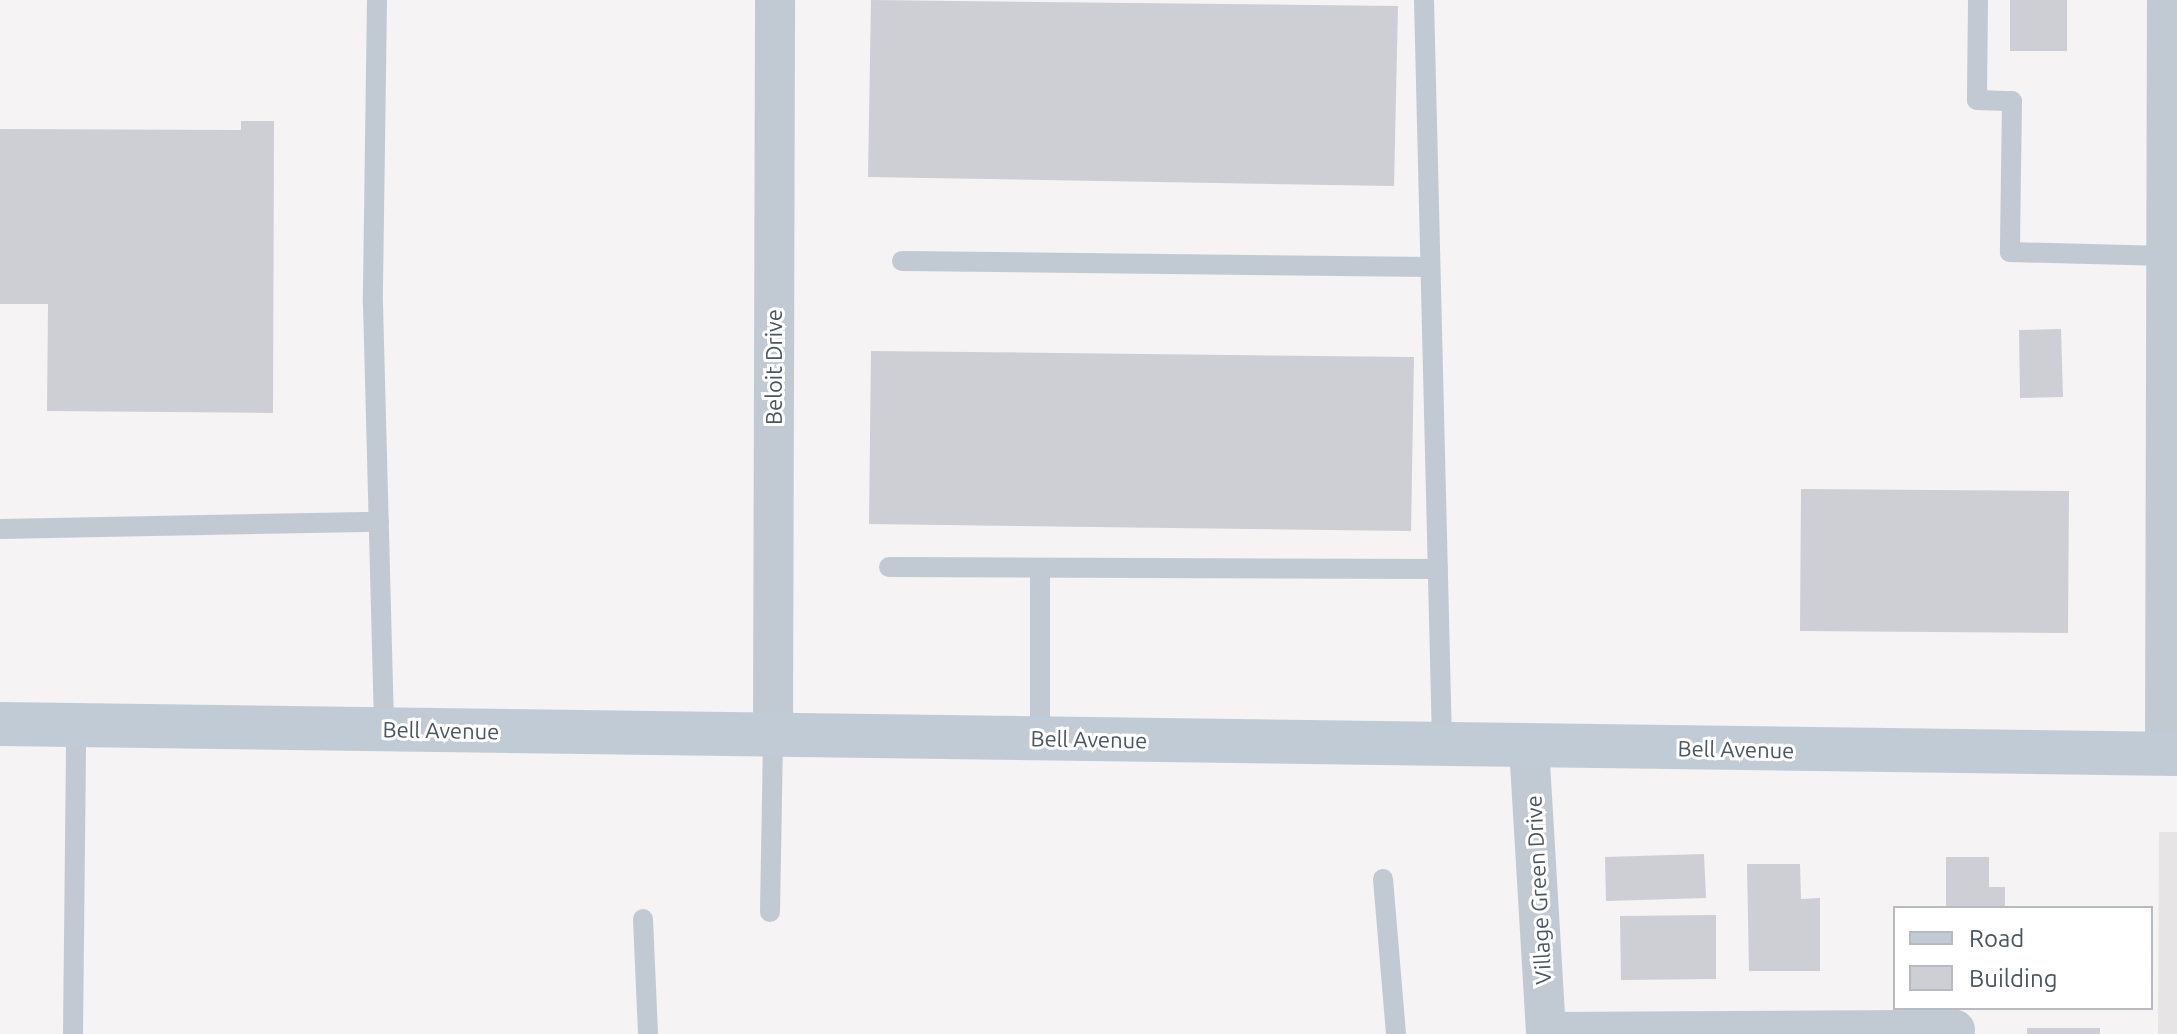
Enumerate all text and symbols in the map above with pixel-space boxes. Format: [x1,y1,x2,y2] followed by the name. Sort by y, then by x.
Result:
[761,309,787,425] street label: Beloit Drive
[382,716,500,744] street label: Bell Avenue
[1030,725,1148,753] street label: Bell Avenue
[1677,735,1795,763] street label: Bell Avenue
[1520,795,1556,985] street label: Village Green Drive
[1893,906,2153,1010] legend
[1969,925,2024,952] text: Road
[1969,965,2057,992] text: Building

